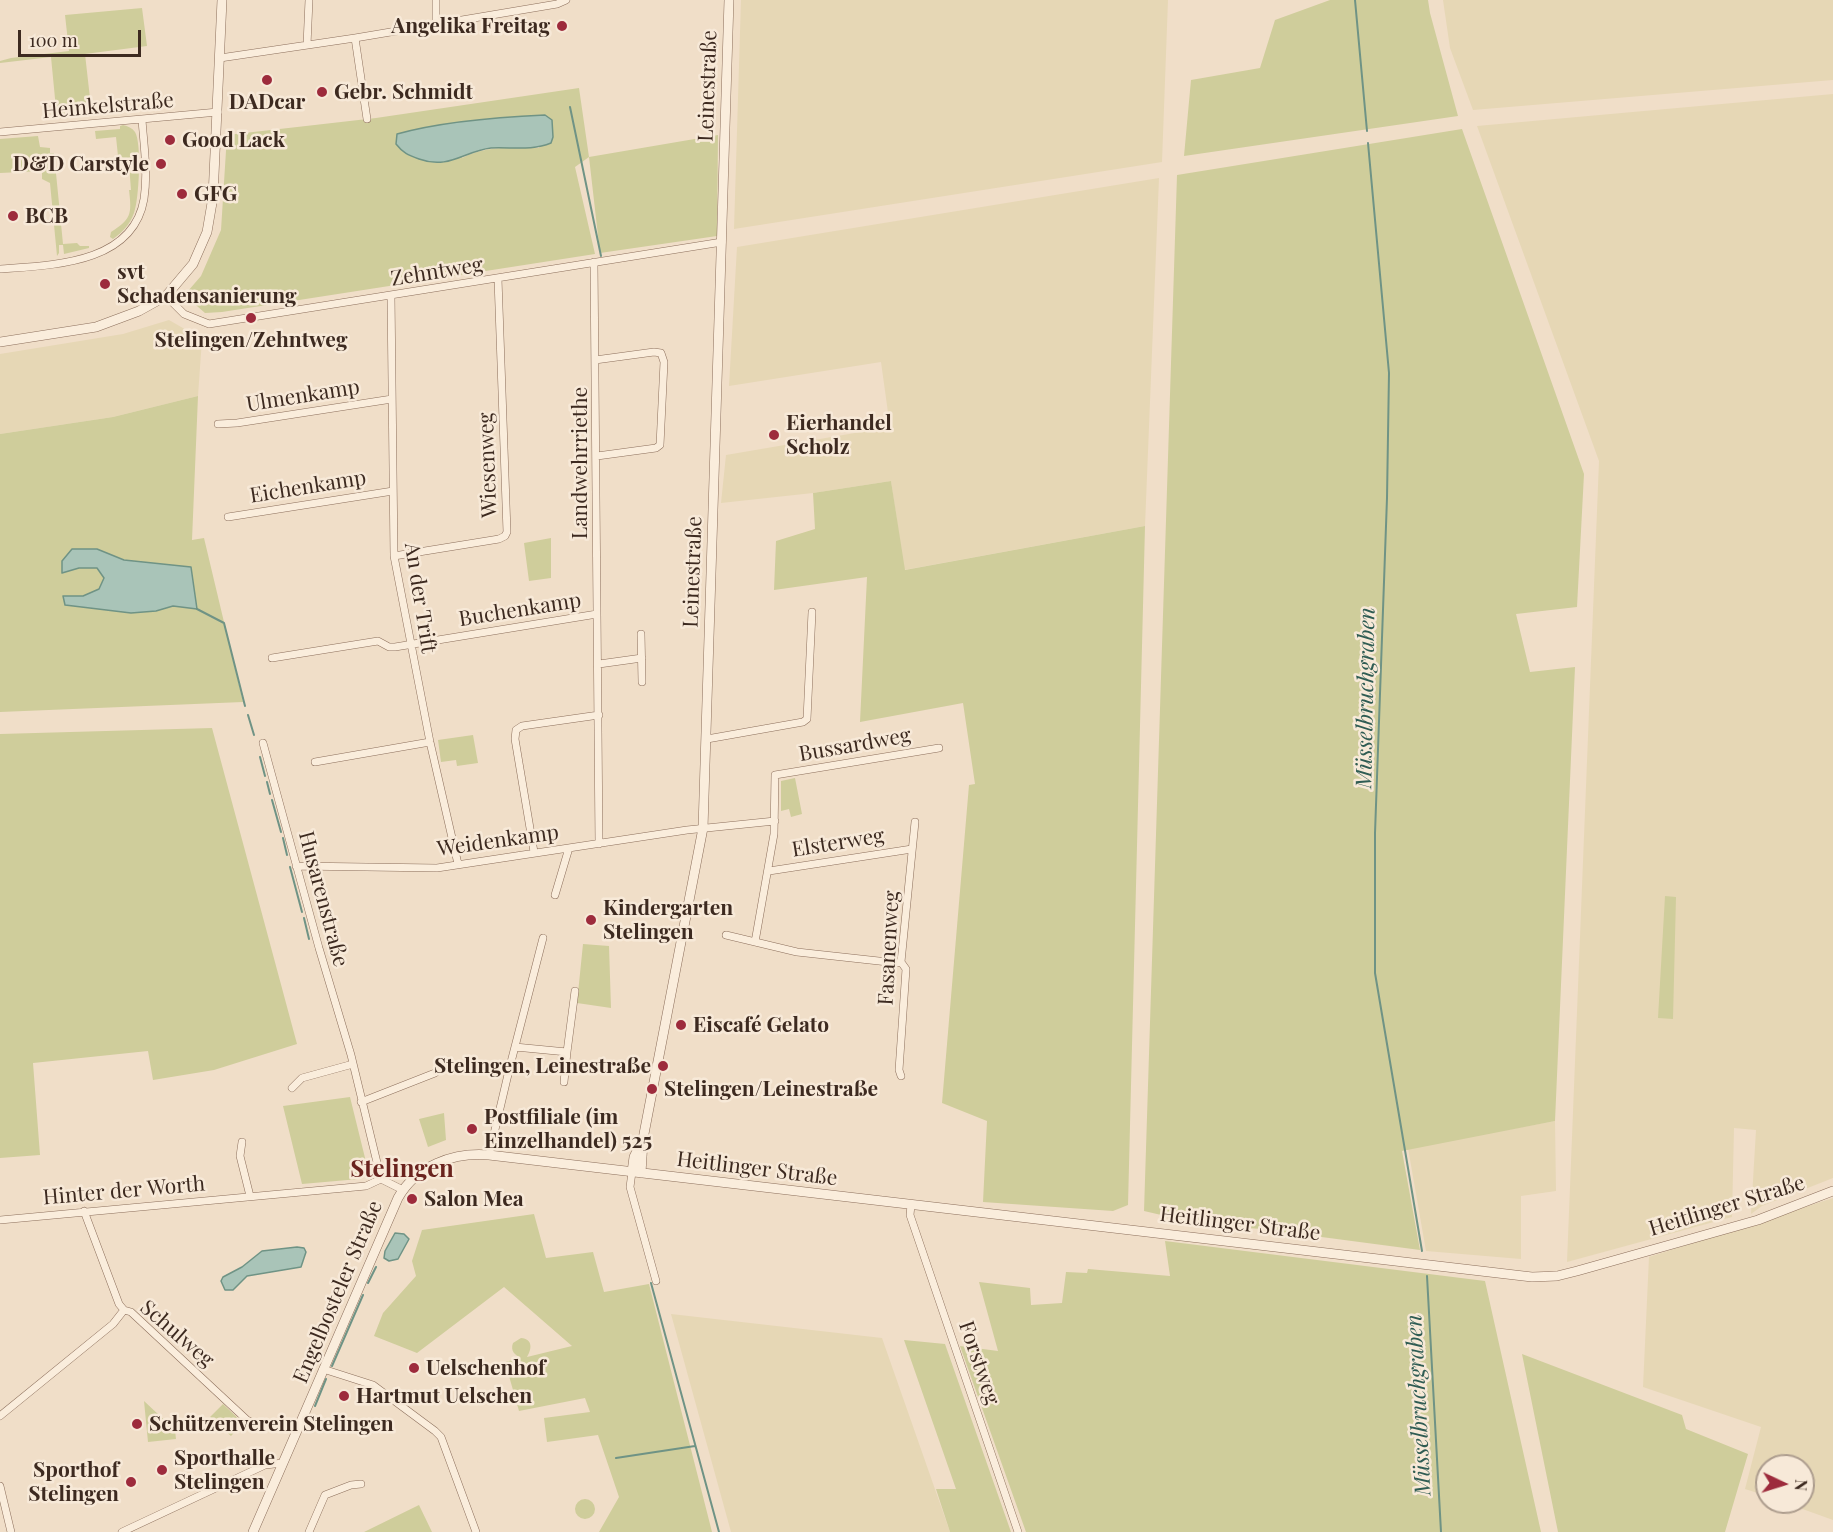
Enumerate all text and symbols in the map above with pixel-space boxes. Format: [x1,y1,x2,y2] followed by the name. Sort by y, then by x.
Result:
[391,13,550,39] place label: Angelika Freitag
[21,18,144,56] scale bar
[555,19,569,33] marker: Angelika Freitag
[29,28,78,52] text: 100 m
[693,30,723,142] street label: Leinestraße
[260,73,274,87] marker: DADcar
[334,79,473,105] place label: Gebr. Schmidt
[315,85,329,99] marker: Gebr. Schmidt
[41,88,175,124] street label: Heinkelstraße
[229,89,305,115] place label: DADcar
[182,127,285,153] place label: Good Lack
[163,133,177,147] marker: Good Lack
[13,151,149,177] place label: D&D Carstyle
[154,157,168,171] marker: D&D Carstyle
[194,181,237,207] place label: GFG
[175,187,189,201] marker: GFG
[25,203,68,229] place label: BCB
[6,209,20,223] marker: BCB
[389,252,485,292] street label: Zehntweg
[117,259,297,309] place label: svt Schadensanierung
[98,277,112,291] marker: svt Schadensanierung
[244,311,258,325] marker: Stelingen/Zehntweg
[154,327,348,353] place label: Stelingen/Zehntweg
[244,375,362,417] street label: Ulmenkamp
[567,387,593,539] street label: Landwehrriethe
[786,410,892,460] place label: Eierhandel Scholz
[474,412,502,518] street label: Wiesenweg
[767,428,781,442] marker: Eierhandel Scholz
[248,465,368,509] street label: Eichenkamp
[678,516,708,628] street label: Leinestraße
[399,541,441,655] street label: An der Trift
[457,588,583,632] street label: Buchenkamp
[1351,607,1381,789] water label: Müsselbruchgraben
[797,723,913,767] street label: Bussardweg
[436,820,560,862] street label: Weidenkamp
[790,823,886,863] street label: Elsterweg
[293,828,353,970] street label: Husarenstraße
[873,890,905,1006] street label: Fasanenweg
[603,895,733,945] place label: Kindergarten Stelingen
[584,913,598,927] marker: Kindergarten Stelingen
[693,1012,829,1038] place label: Eiscafé Gelato
[674,1018,688,1032] marker: Eiscafé Gelato
[434,1053,651,1079] place label: Stelingen, Leinestraße
[656,1059,670,1073] marker: Stelingen, Leinestraße
[664,1076,878,1102] place label: Stelingen/Leinestraße
[645,1082,659,1096] marker: Stelingen/Leinestraße
[484,1104,652,1154] place label: Postfiliale (im Einzelhandel) 525
[465,1122,479,1136] marker: Postfiliale (im Einzelhandel) 525
[675,1147,839,1191] street label: Heitlinger Straße
[350,1156,454,1184] district label: Stelingen
[1646,1170,1808,1242] street label: Heitlinger Straße
[42,1171,206,1211] street label: Hinter der Worth
[424,1186,524,1212] place label: Salon Mea
[405,1192,419,1206] marker: Salon Mea
[288,1197,388,1387] street label: Engelbosteler Straße
[1158,1202,1322,1246] street label: Heitlinger Straße
[135,1295,219,1373] street label: Schulweg
[1401,1314,1437,1496] water label: Müsselbruchgraben
[953,1318,1005,1408] street label: Forstweg
[426,1355,545,1381] place label: Uelschenhof
[407,1361,421,1375] marker: Uelschenhof
[356,1383,532,1409] place label: Hartmut Uelschen
[337,1389,351,1403] marker: Hartmut Uelschen
[149,1411,394,1437] place label: Schützenverein Stelingen
[130,1417,144,1431] marker: Schützenverein Stelingen
[174,1445,275,1495] place label: Sporthalle Stelingen
[1755,1454,1815,1514] north arrow
[28,1457,119,1507] place label: Sporthof Stelingen
[155,1463,169,1477] marker: Sporthalle Stelingen
[124,1475,138,1489] marker: Sporthof Stelingen
[1791,1479,1812,1492] text: N

